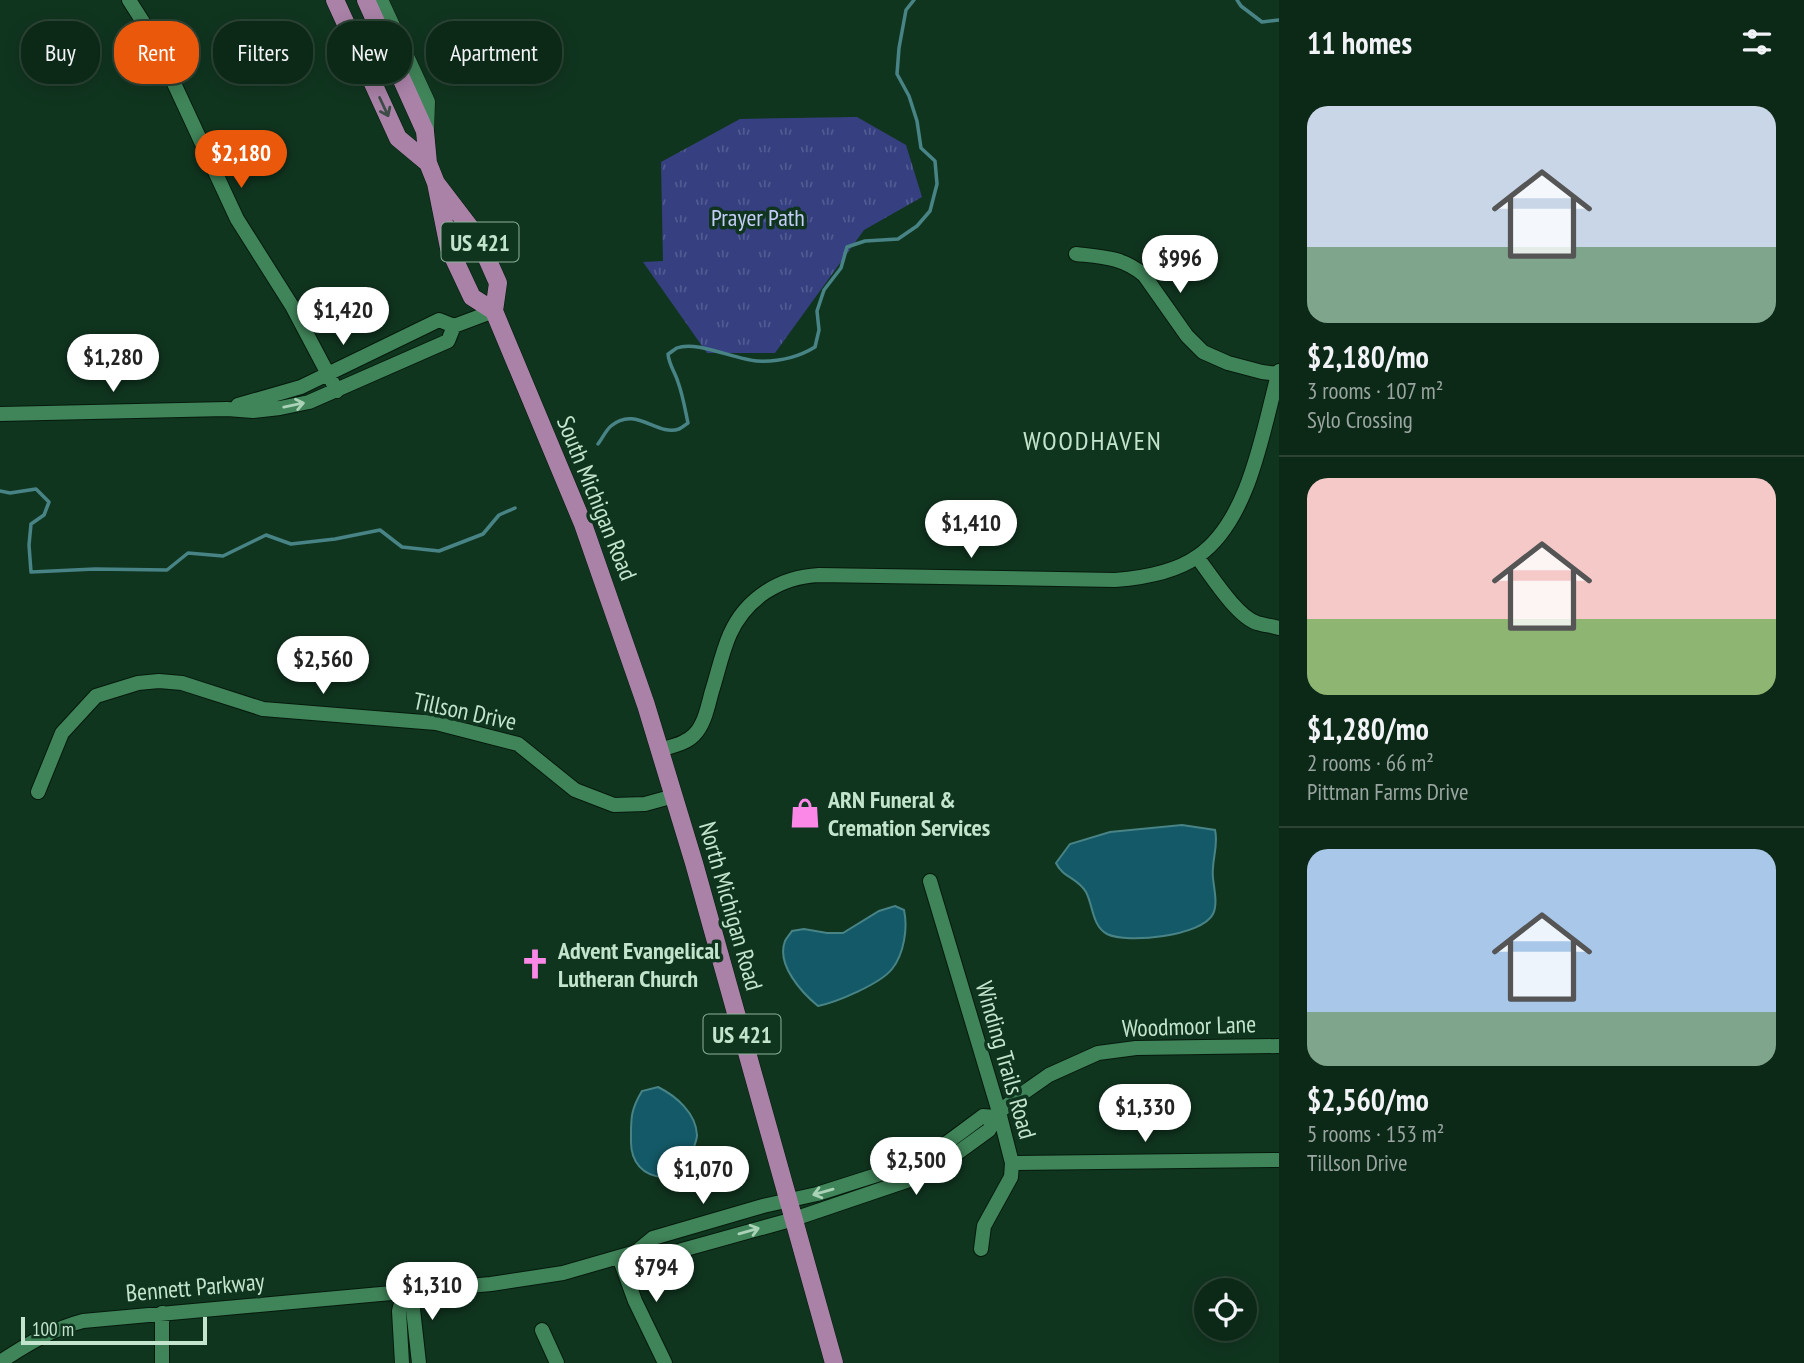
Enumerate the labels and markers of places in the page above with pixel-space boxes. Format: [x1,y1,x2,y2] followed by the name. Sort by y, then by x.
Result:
[184,130,298,190] pin: $2,180
[1139,236,1221,295] pin: $996
[286,288,400,347] pin: $1,420
[56,334,170,394] pin: $1,280
[914,500,1028,560] pin: $1,410
[266,636,380,696] pin: $2,560
[827,784,990,843] place label: ARN Funeral & Cremation Services
[788,796,822,830] shop icon: ARN Funeral & Cremation Services
[557,935,720,994] place label: Advent Evangelical Lutheran Church
[518,947,552,981] church icon: Advent Evangelical Lutheran Church
[1088,1084,1202,1144] pin: $1,330
[859,1138,973,1197] pin: $2,500
[646,1146,760,1206] pin: $1,070
[615,1244,697,1304] pin: $794
[375,1262,489,1322] pin: $1,310

